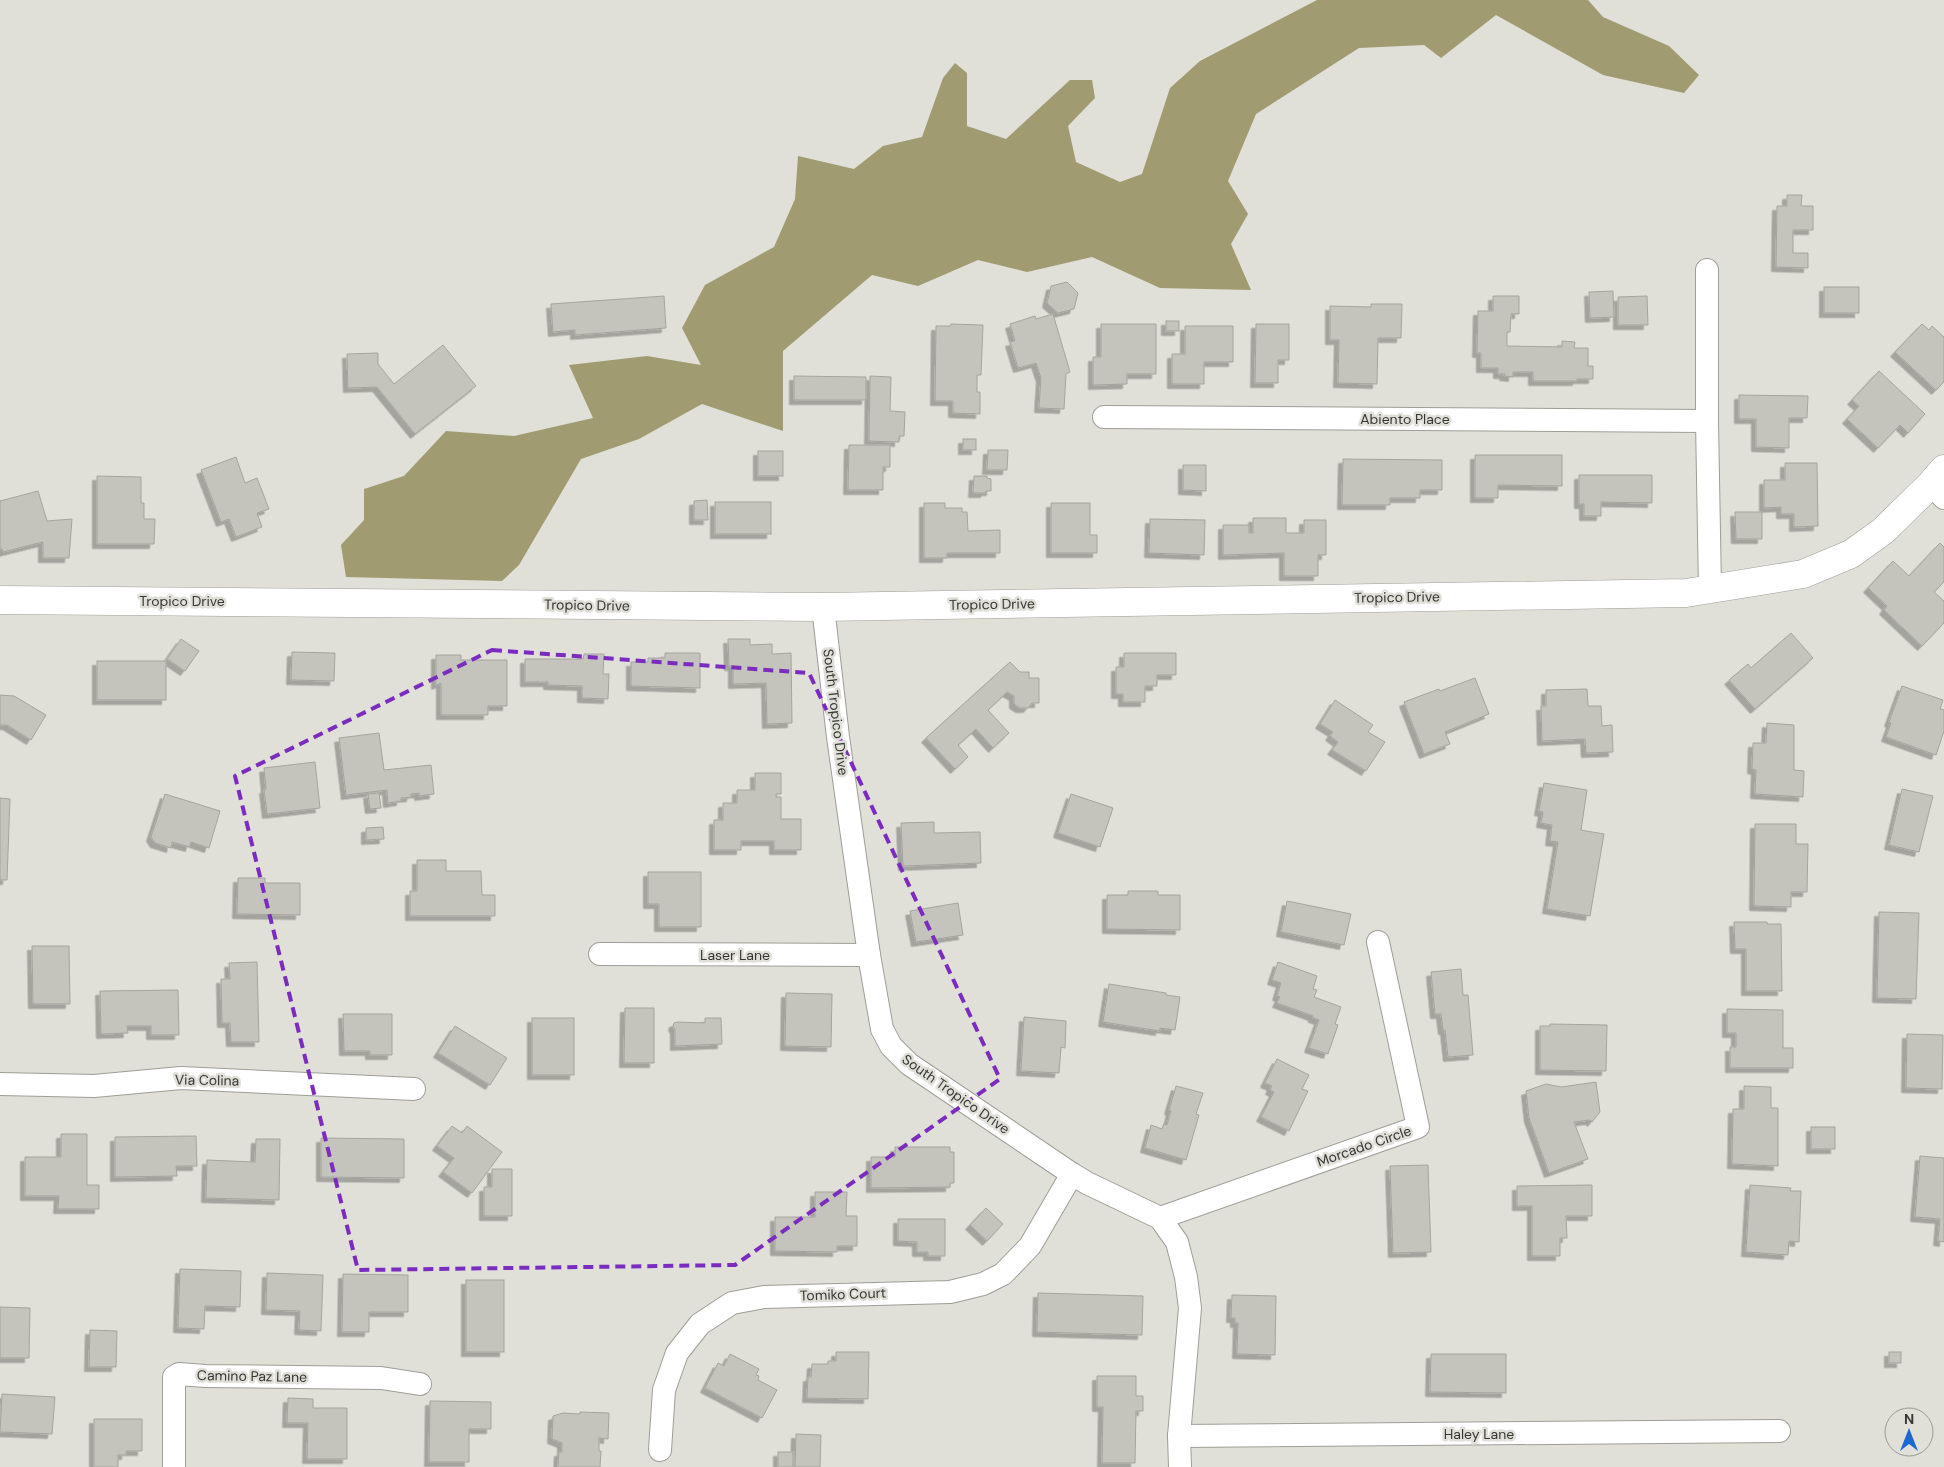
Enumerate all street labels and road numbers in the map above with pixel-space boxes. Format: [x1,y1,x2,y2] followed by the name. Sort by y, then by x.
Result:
[1360,410,1450,428] street label: Abiento Place
[1354,587,1440,607] street label: Tropico Drive
[139,592,225,610] street label: Tropico Drive
[949,594,1035,614] street label: Tropico Drive
[544,595,630,615] street label: Tropico Drive
[819,648,853,776] street label: South Tropico Drive
[700,946,770,964] street label: Laser Lane
[899,1050,1013,1138] street label: South Tropico Drive
[175,1070,239,1090] street label: Via Colina
[1314,1121,1414,1171] street label: Morcado Circle
[800,1283,886,1305] street label: Tomiko Court
[197,1366,307,1386] street label: Camino Paz Lane
[1444,1425,1514,1443] street label: Haley Lane

